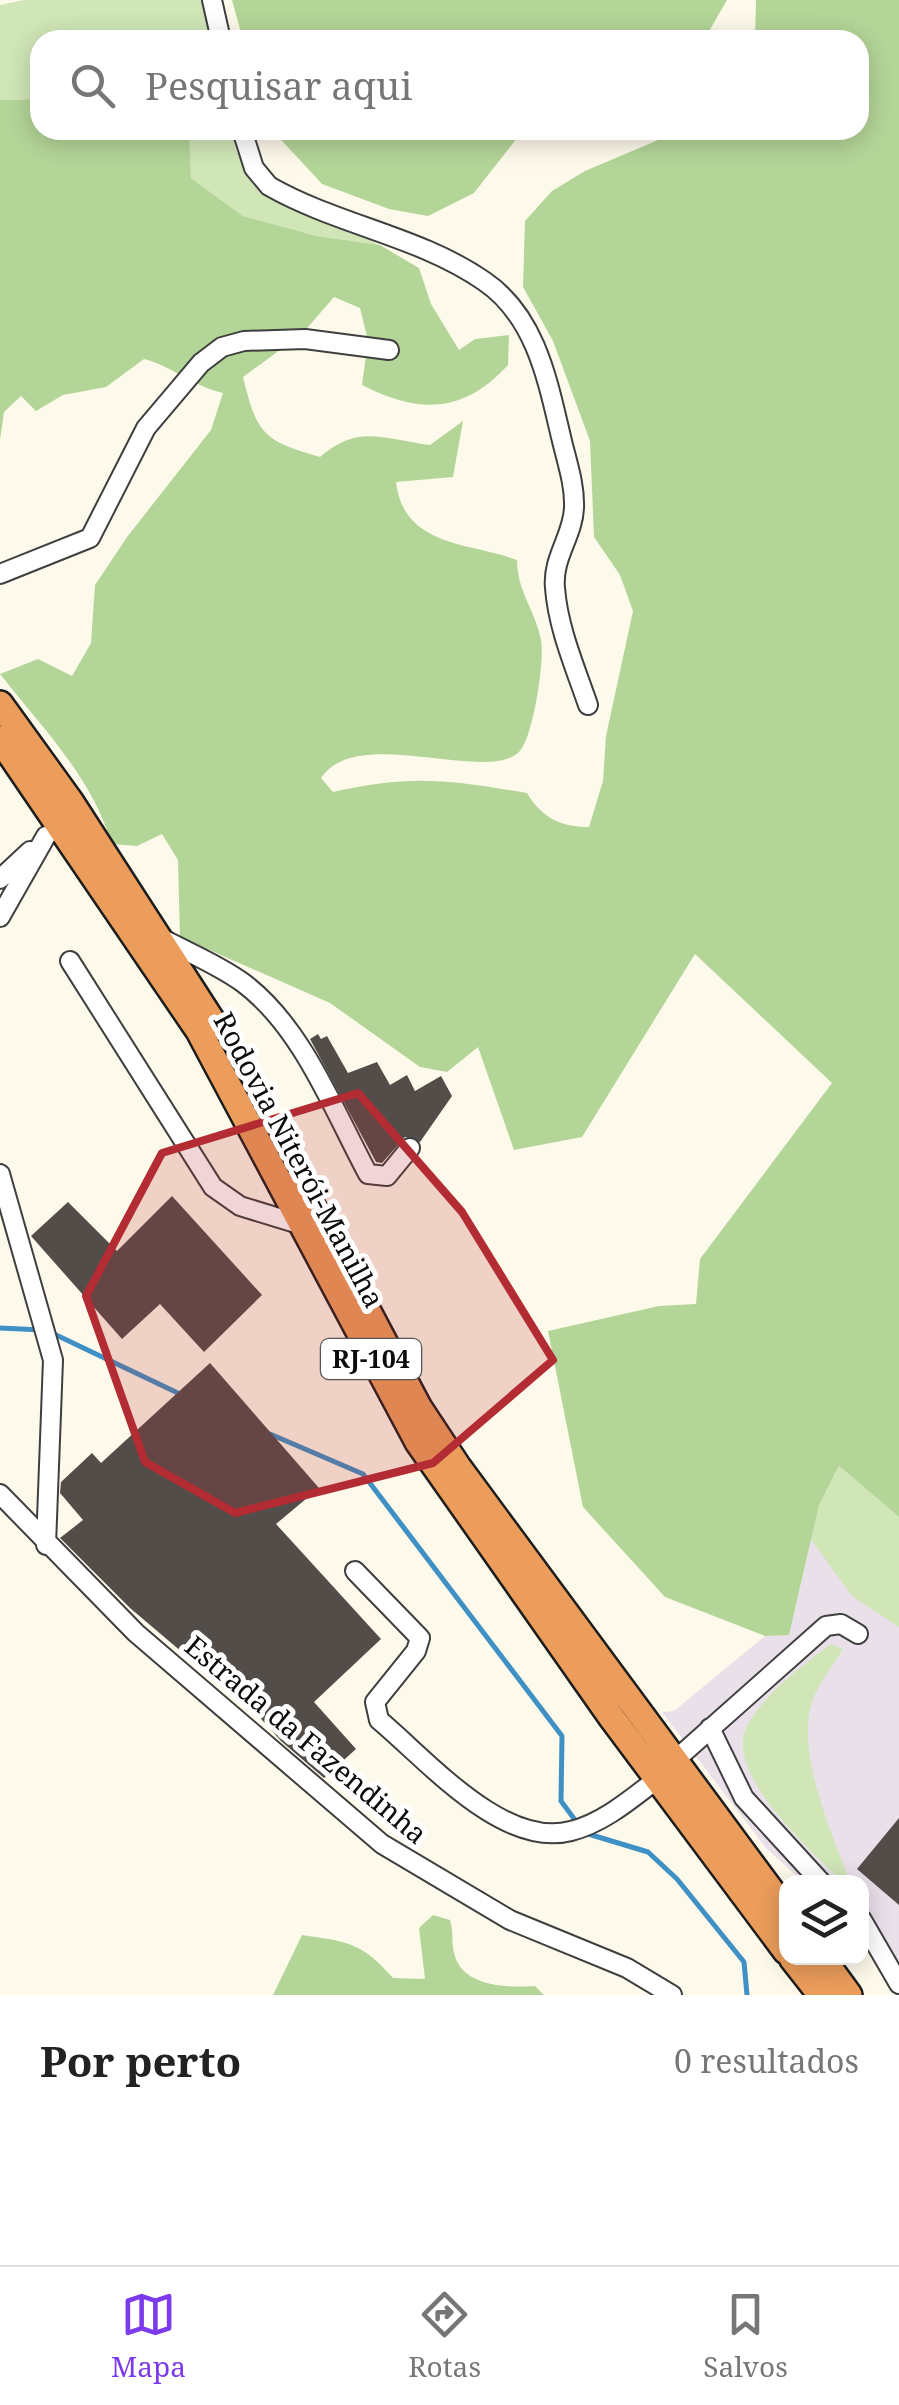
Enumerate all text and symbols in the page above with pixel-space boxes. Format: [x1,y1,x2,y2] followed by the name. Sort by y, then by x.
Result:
[30,30,869,140] search box
[65,58,120,113] icon: search
[145,59,412,111] text: Pesquisar aqui
[206,1005,394,1314] street label: Rodovia Niterói-Manilha
[321,1339,421,1379] road number: RJ-104
[178,1627,436,1852] street label: Estrada da Fazendinha
[779,1875,869,1965] map controls
[779,1875,869,1965] button: layers
[40,2032,241,2089] text: Por perto
[674,2039,859,2082] text: 0 resultados
[111,2287,186,2385] tab: Mapa
[408,2287,481,2385] tab: Rotas
[703,2287,788,2385] tab: Salvos

